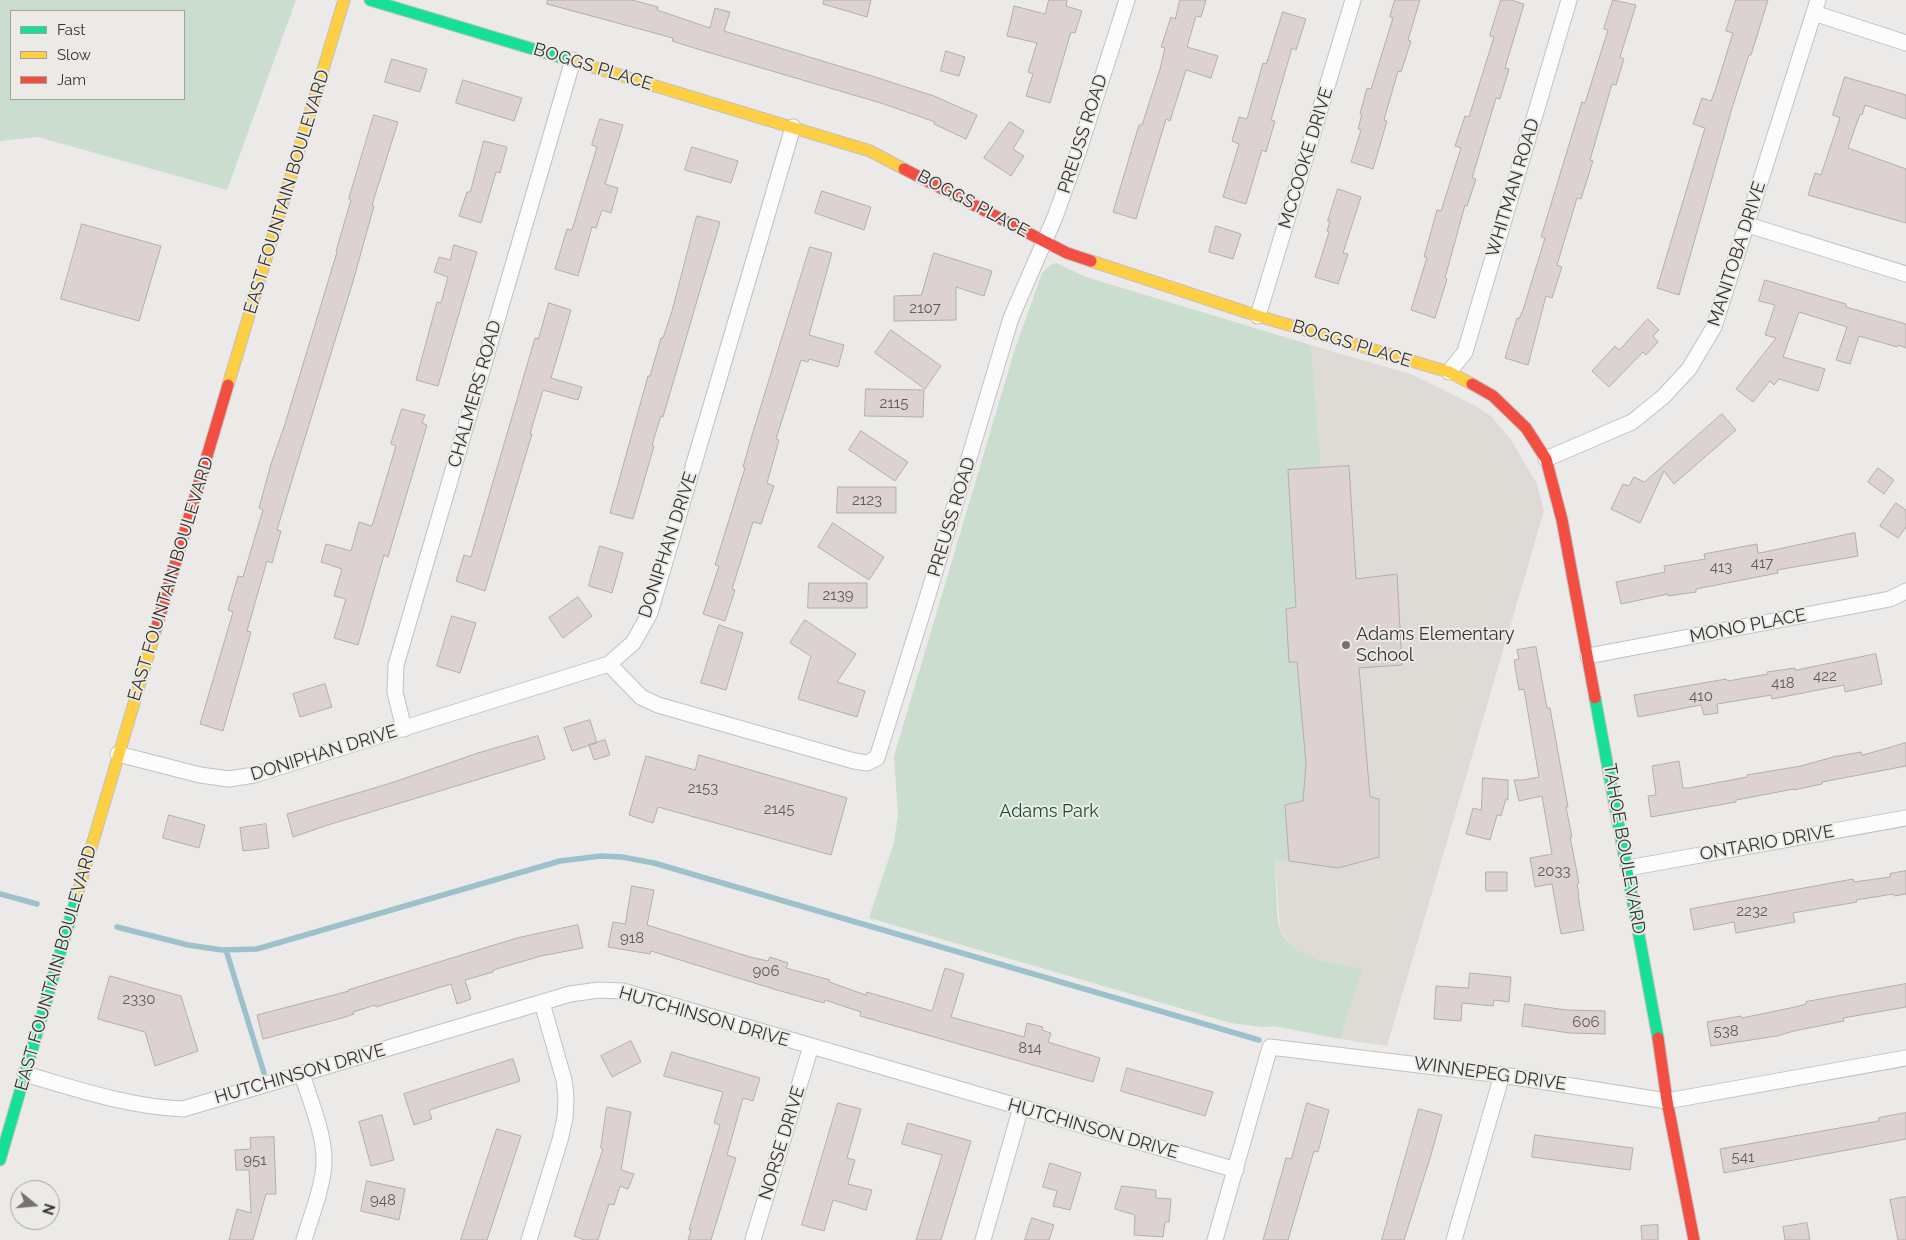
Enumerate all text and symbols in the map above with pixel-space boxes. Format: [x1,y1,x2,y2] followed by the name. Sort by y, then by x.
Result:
[10,10,185,100] legend
[57,21,85,39] text: Fast
[531,39,655,95] street label: BOGGS PLACE
[57,46,91,64] text: Slow
[240,67,334,317] street label: EAST FOUNTAIN BOULEVARD
[57,71,86,89] text: Jam
[1054,72,1112,196] street label: PREUSS ROAD
[1274,85,1338,231] street label: MCCOOKE DRIVE
[1482,116,1544,260] street label: WHITMAN ROAD
[913,165,1033,243] street label: BOGGS PLACE
[1703,179,1771,329] street label: MANITOBA DRIVE
[909,299,941,317] house number: 2107
[1290,316,1414,372] street label: BOGGS PLACE
[444,318,506,470] street label: CHALMERS ROAD
[880,394,908,412] house number: 2115
[124,454,218,704] street label: EAST FOUNTAIN BOULEVARD
[924,455,980,579] street label: PREUSS ROAD
[634,469,702,621] street label: DONIPHAN DRIVE
[852,491,882,509] house number: 2123
[1751,554,1773,572] house number: 417
[1710,558,1732,576] house number: 413
[822,586,854,604] house number: 2139
[1688,604,1808,648] street label: MONO PLACE
[1356,624,1515,666] place label: Adams Elementary School
[1340,639,1352,651] marker: Adams Elementary School
[1813,667,1837,685] house number: 422
[1771,674,1795,692] house number: 418
[1689,687,1713,705] house number: 410
[248,720,400,786] street label: DONIPHAN DRIVE
[1598,762,1650,936] street label: TAHOE BOULEVARD
[688,779,718,797] house number: 2153
[764,800,794,818] house number: 2145
[999,801,1099,823] park label: Adams Park
[1698,821,1836,865] street label: ONTARIO DRIVE
[11,843,101,1093] street label: EAST FOUNTAIN BOULEVARD
[1537,862,1571,880] house number: 2033
[1736,902,1768,920] house number: 2232
[620,929,644,947] house number: 918
[752,962,780,980] house number: 906
[616,982,792,1052] street label: HUTCHINSON DRIVE
[122,990,156,1008] house number: 2330
[1572,1013,1600,1031] house number: 606
[1713,1022,1739,1040] house number: 538
[212,1039,388,1109] street label: HUTCHINSON DRIVE
[1018,1039,1042,1057] house number: 814
[1412,1053,1568,1095] street label: WINNEPEG DRIVE
[754,1083,810,1203] street label: NORSE DRIVE
[1005,1094,1181,1164] street label: HUTCHINSON DRIVE
[1732,1148,1754,1166] house number: 541
[243,1151,267,1169] house number: 951
[10,1180,60,1230] north arrow
[370,1191,396,1209] house number: 948
[39,1202,58,1217] text: N

